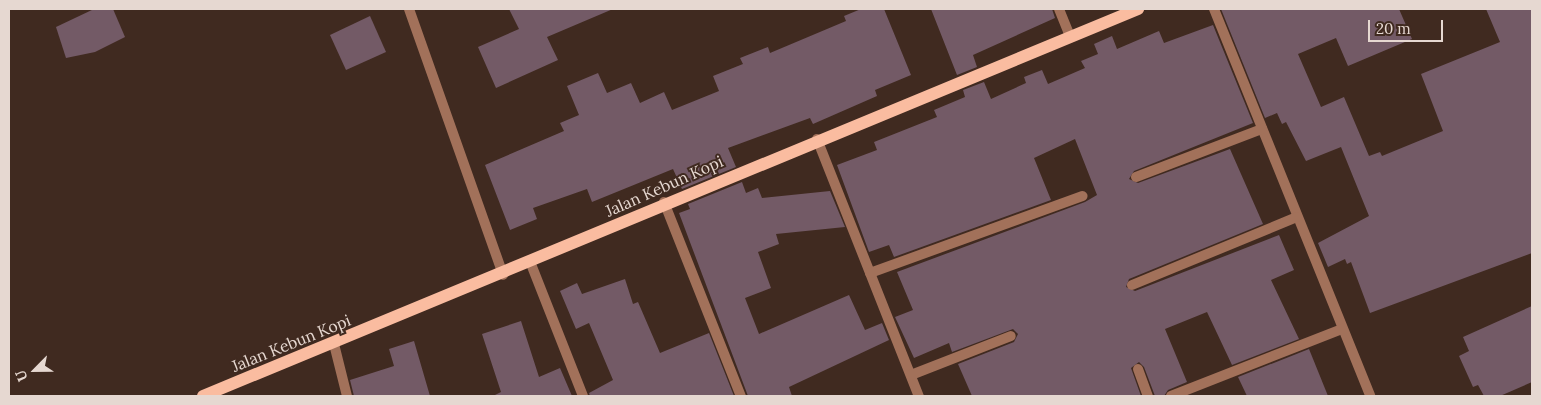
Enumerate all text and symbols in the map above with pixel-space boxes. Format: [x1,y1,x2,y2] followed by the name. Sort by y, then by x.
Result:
[1371,10,1446,42] scale bar
[1376,19,1411,38] text: 20 m
[602,151,726,221] street label: Jalan Kebun Kopi
[229,310,353,376] street label: Jalan Kebun Kopi
[10,345,60,395] north arrow
[11,367,32,384] text: U

